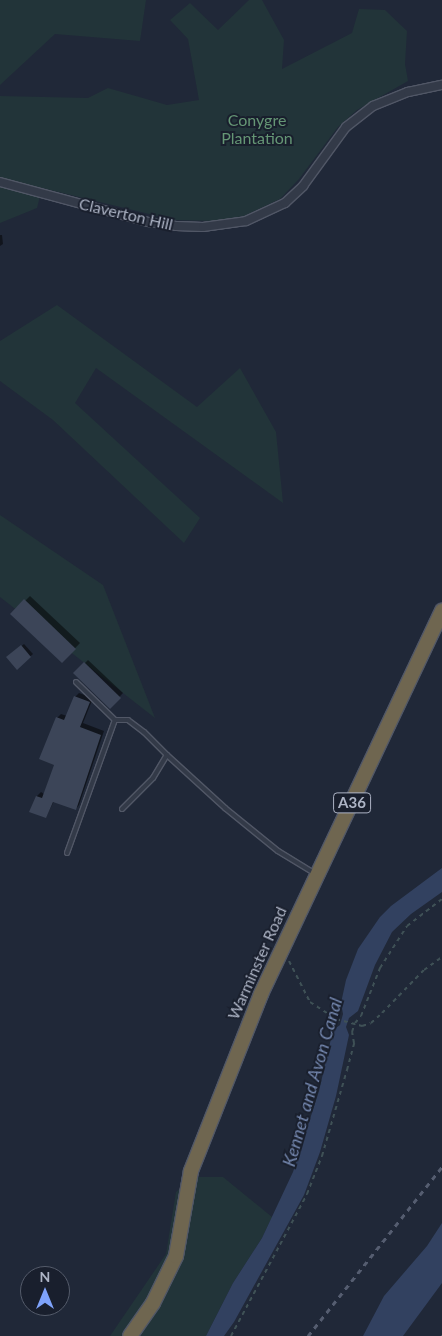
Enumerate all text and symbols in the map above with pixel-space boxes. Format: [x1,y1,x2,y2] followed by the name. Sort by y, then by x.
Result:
[221,110,293,148] park label: Conygre Plantation
[77,194,175,234] street label: Claverton Hill
[332,790,372,816] road number: A36
[223,903,291,1023] street label: Warminster Road
[277,995,347,1169] water label: Kennet and Avon Canal
[20,1266,70,1316] north arrow
[40,1268,50,1285] text: N

